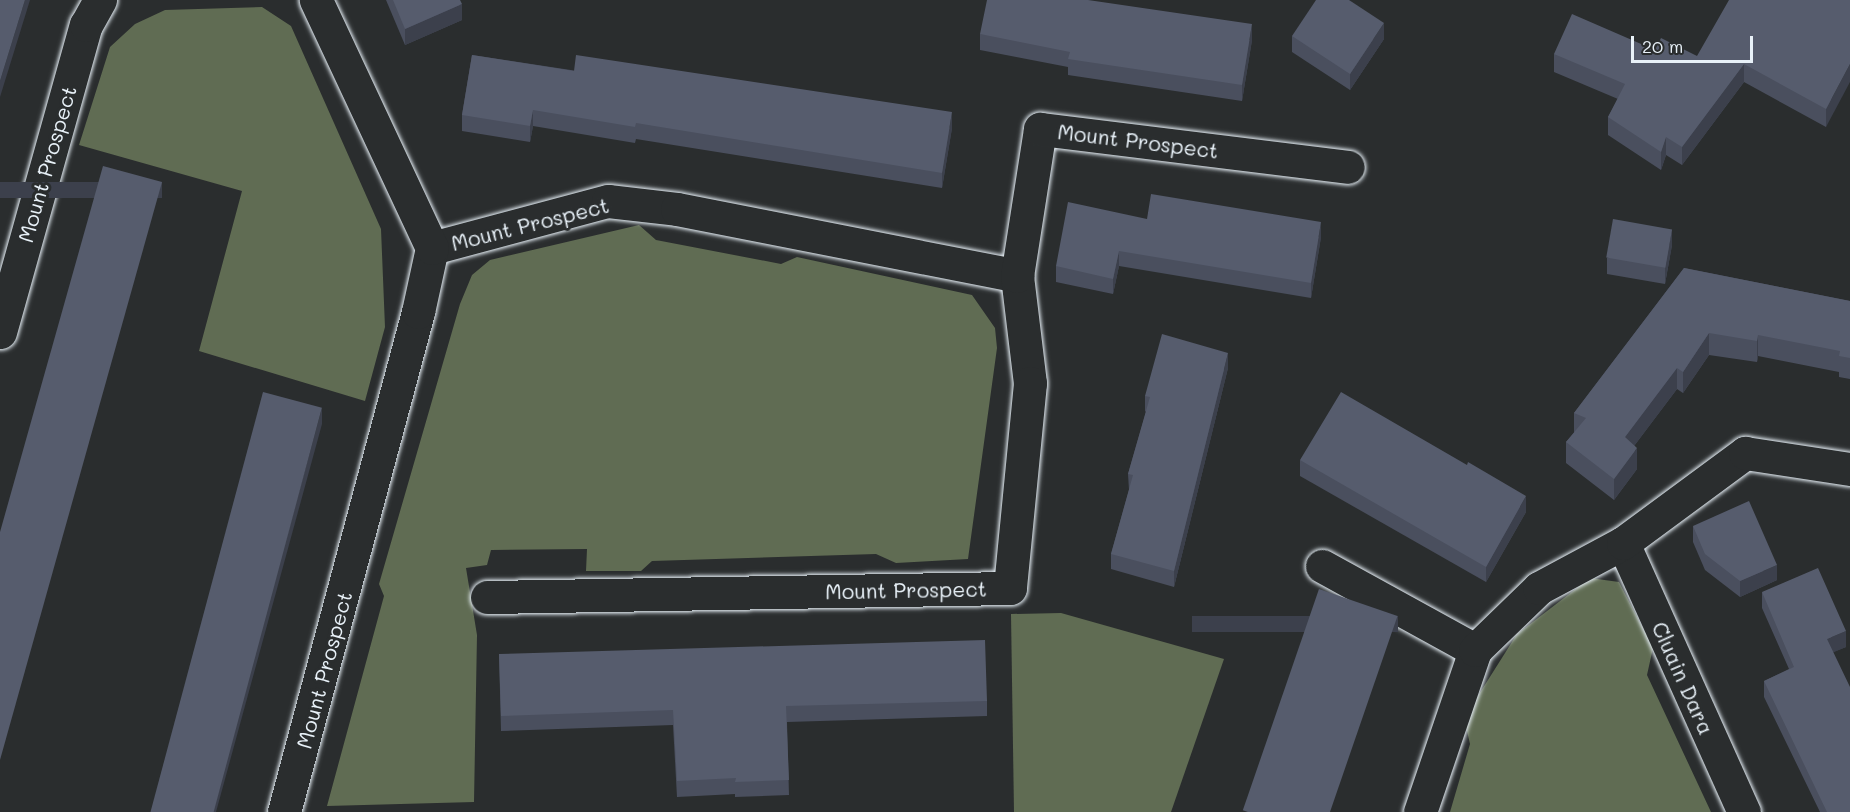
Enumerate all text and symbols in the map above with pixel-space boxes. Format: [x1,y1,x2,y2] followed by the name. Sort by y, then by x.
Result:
[1634,24,1756,62] scale bar
[1642,34,1683,58] text: 20 m
[13,83,81,245] street label: Mount Prospect
[1056,119,1220,163] street label: Mount Prospect
[448,192,612,256] street label: Mount Prospect
[825,576,987,604] street label: Mount Prospect
[291,589,357,751] street label: Mount Prospect
[1647,618,1719,738] street label: Cluain Dara

